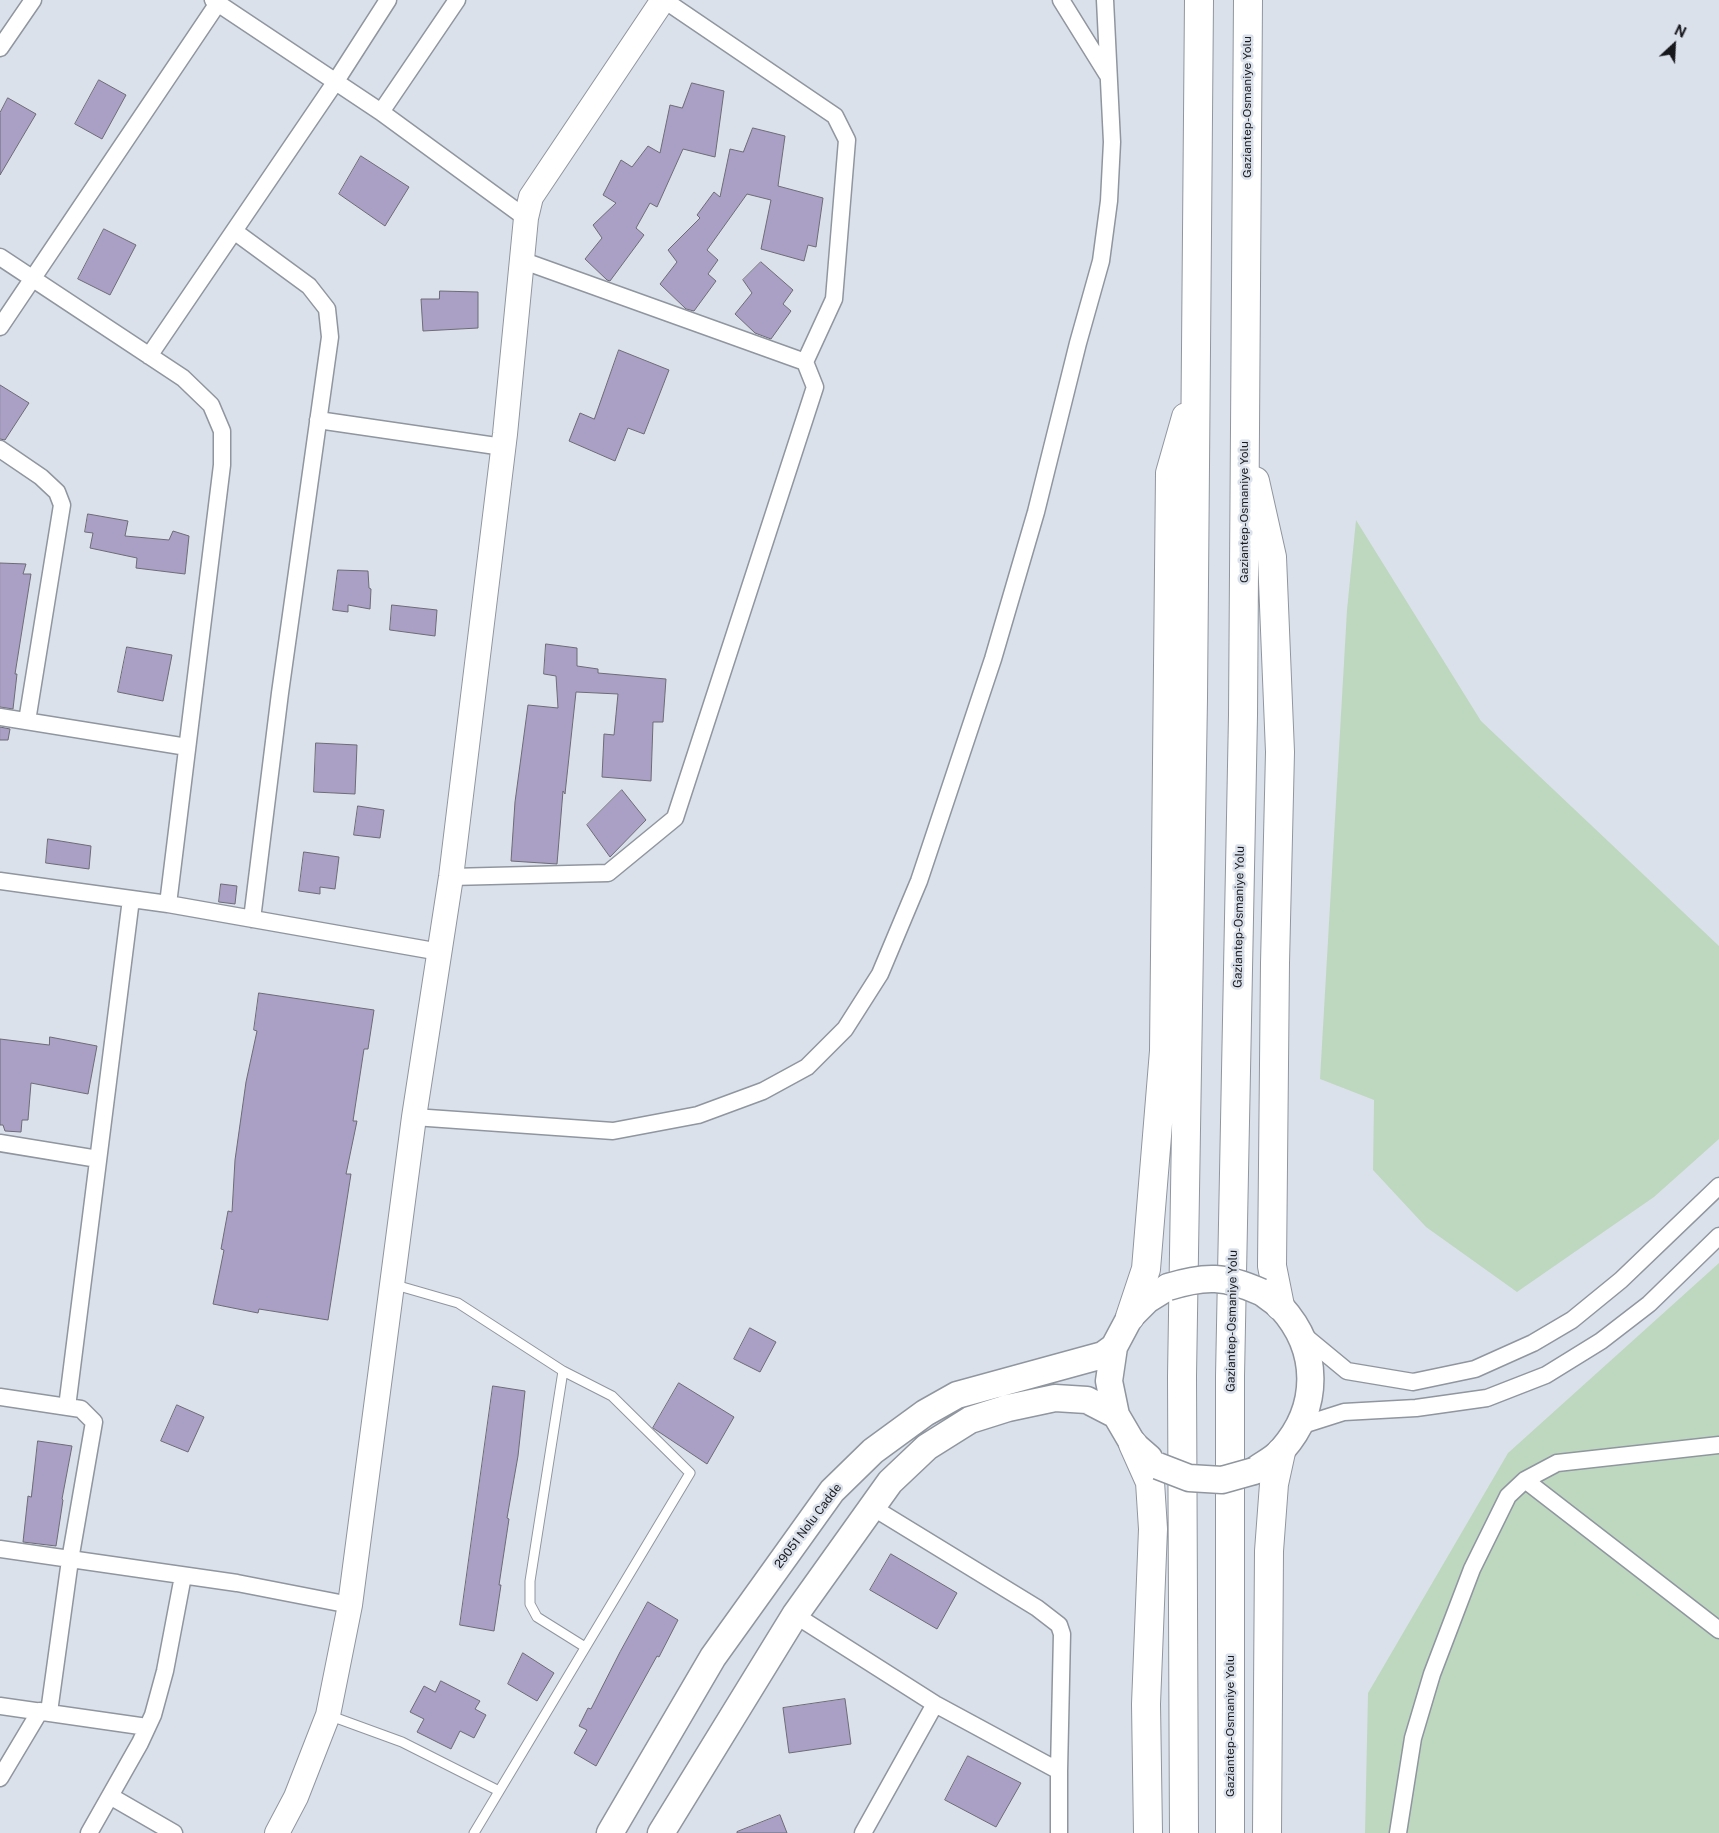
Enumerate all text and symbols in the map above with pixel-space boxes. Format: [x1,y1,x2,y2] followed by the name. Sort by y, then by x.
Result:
[1649,20,1699,70] north arrow
[1672,22,1689,41] text: N
[1240,36,1254,178] street label: Gaziantep-Osmaniye Yolu
[1237,441,1251,583] street label: Gaziantep-Osmaniye Yolu
[1231,846,1247,988] street label: Gaziantep-Osmaniye Yolu
[1224,1250,1240,1392] street label: Gaziantep-Osmaniye Yolu
[771,1481,845,1571] street label: 29051 Nolu Cadde
[1223,1655,1237,1797] street label: Gaziantep-Osmaniye Yolu

